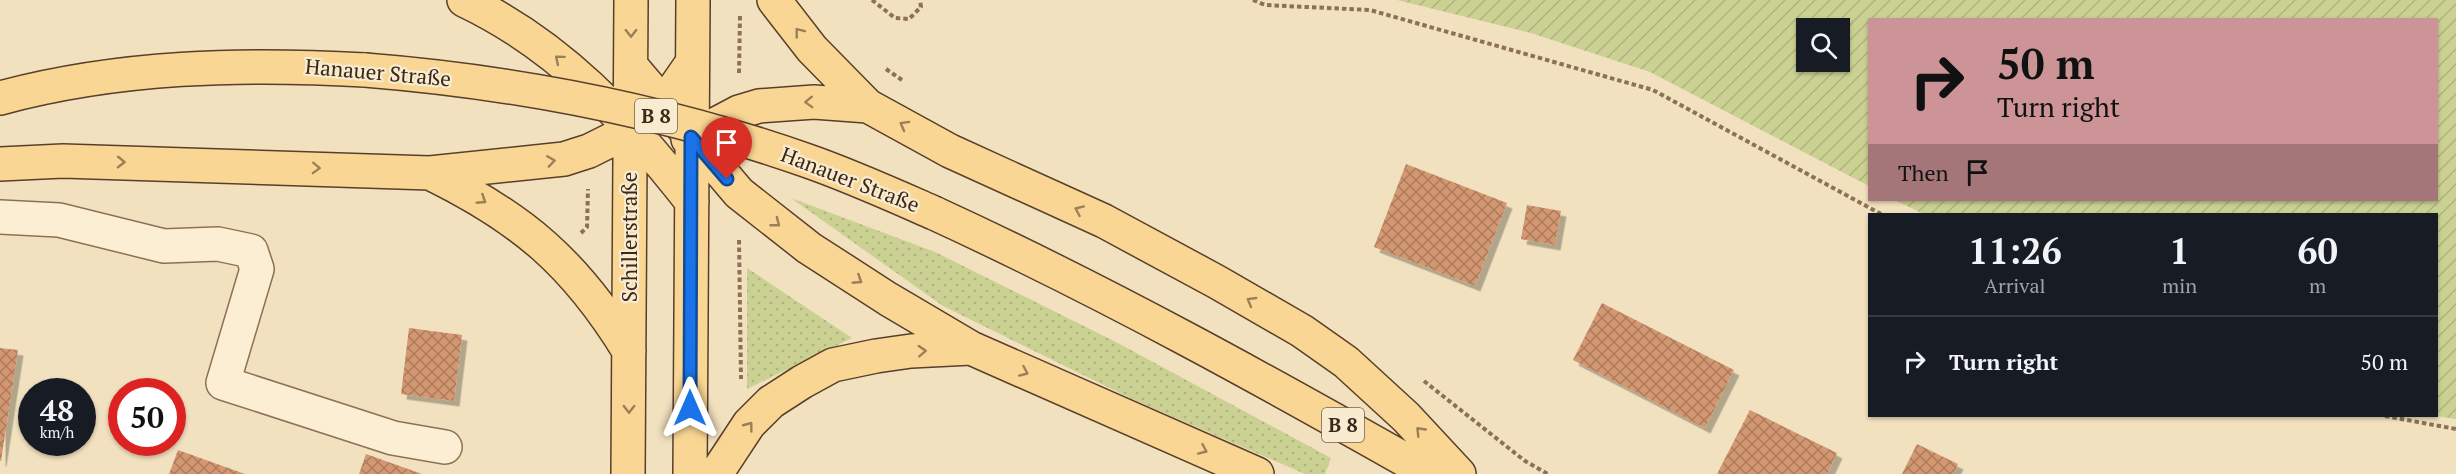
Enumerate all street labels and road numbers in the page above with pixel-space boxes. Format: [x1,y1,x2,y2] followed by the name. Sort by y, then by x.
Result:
[304,52,452,92] street label: Hanauer Straße
[635,99,677,133] road number: B 8
[777,140,924,218] street label: Hanauer Straße
[615,172,643,302] street label: Schillerstraße
[1322,408,1364,442] road number: B 8

